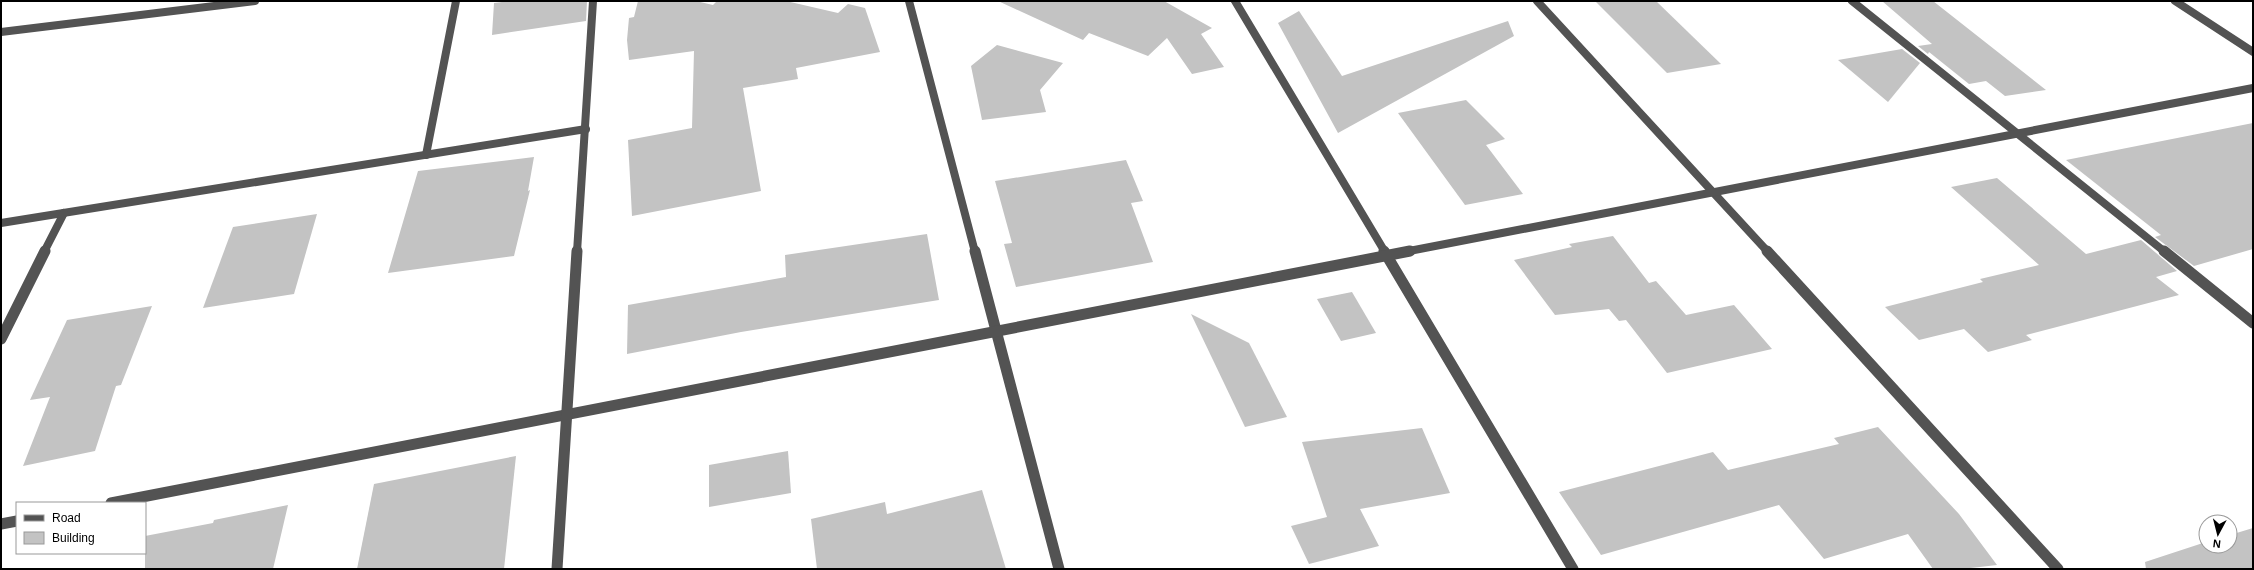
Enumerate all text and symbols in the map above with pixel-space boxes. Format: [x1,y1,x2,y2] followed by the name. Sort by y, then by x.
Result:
[16,502,146,554] legend
[52,511,81,525] text: Road
[2198,514,2238,554] north arrow
[52,531,95,545] text: Building
[2212,537,2221,550] text: N

